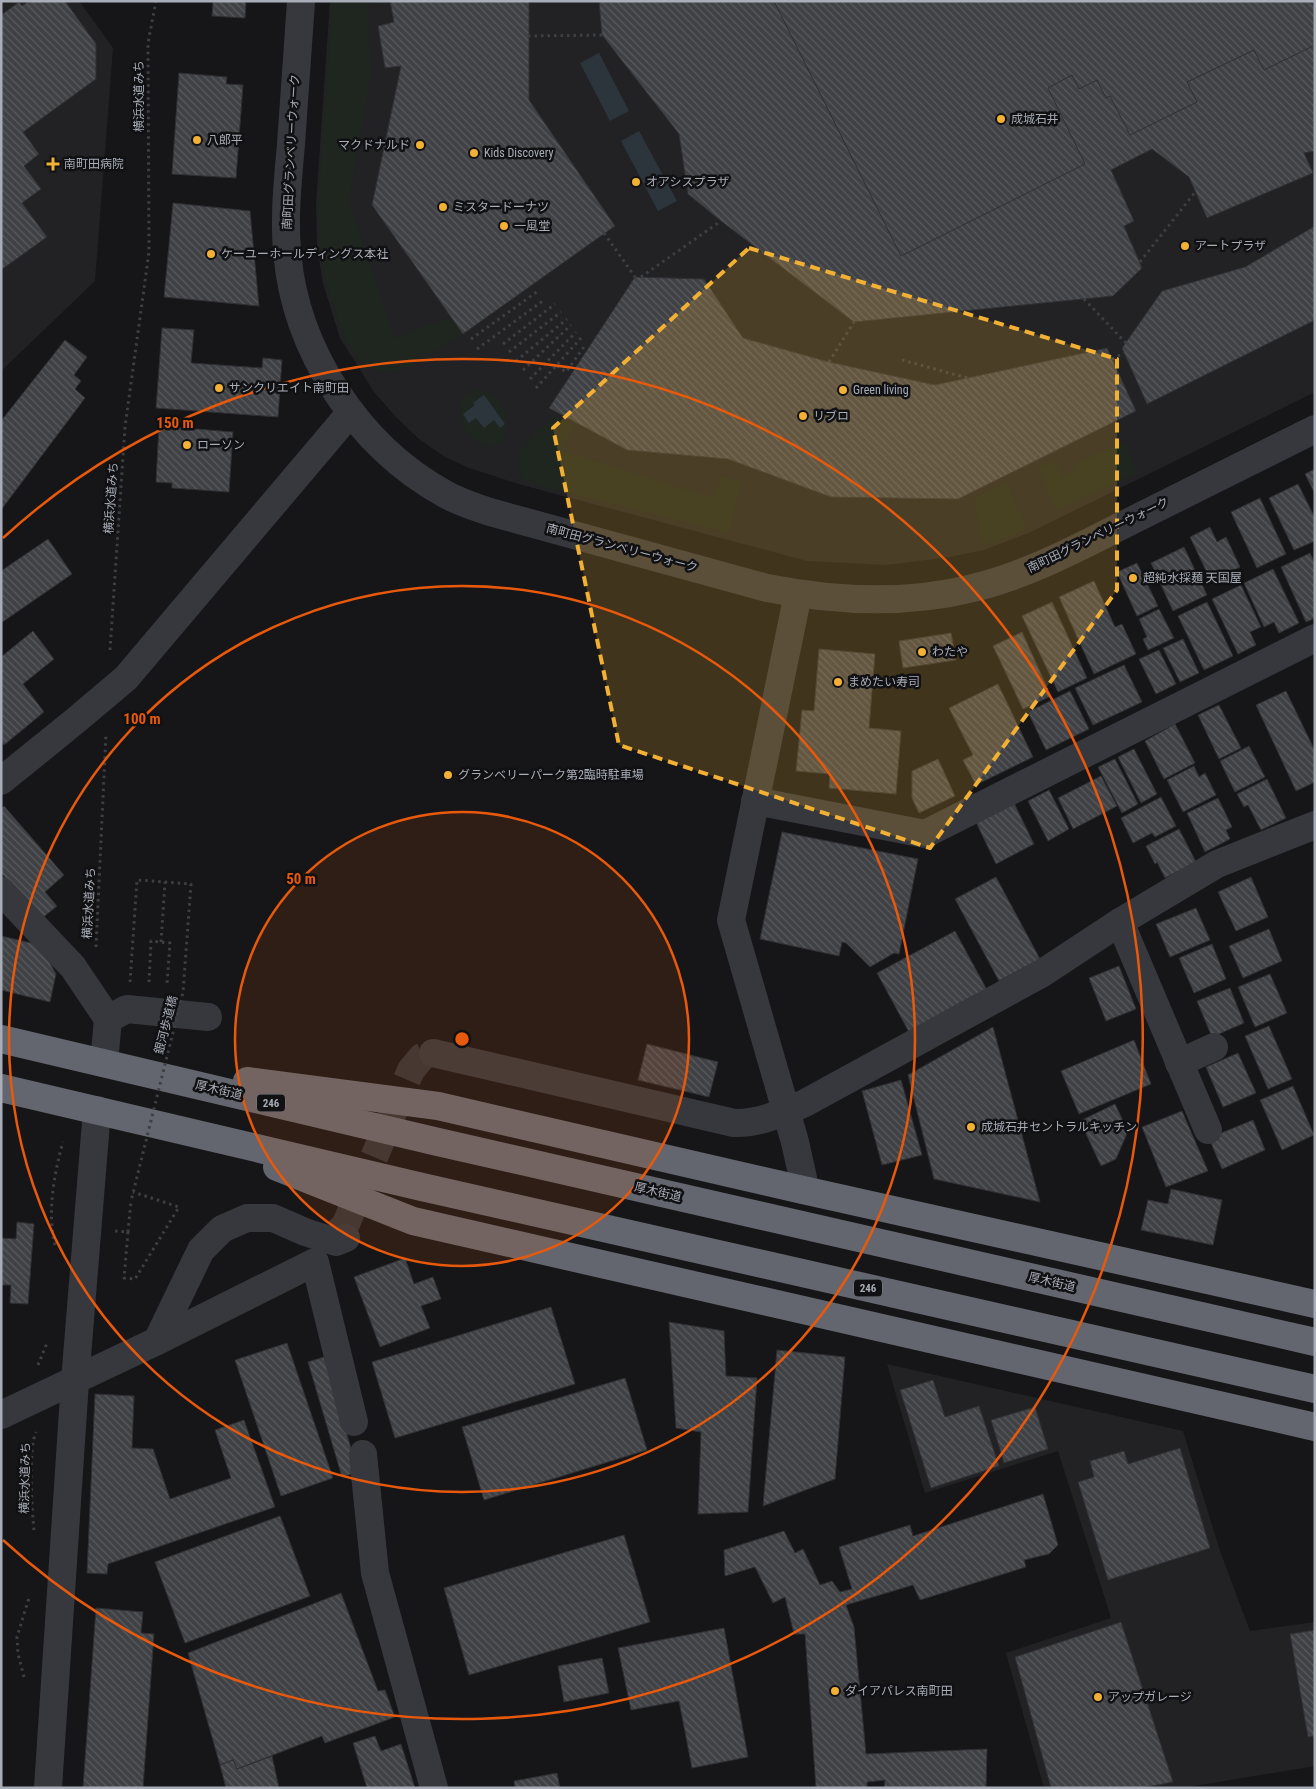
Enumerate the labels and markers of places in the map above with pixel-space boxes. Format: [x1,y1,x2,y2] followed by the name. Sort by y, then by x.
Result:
[1011,112,1059,126] place label: 成城石井
[995,113,1007,125] marker: 成城石井
[207,133,243,147] place label: 八郎平
[191,134,203,146] marker: 八郎平
[338,138,410,152] place label: マクドナルド
[414,139,426,151] marker: マクドナルド
[484,146,553,160] place label: Kids Discovery
[468,147,480,159] marker: Kids Discovery
[46,157,60,171] marker: 南町田病院
[64,157,124,171] place label: 南町田病院
[646,175,730,189] place label: オアシスプラザ
[630,176,642,188] marker: オアシスプラザ
[453,200,549,214] place label: ミスタードーナツ
[437,201,449,213] marker: ミスタードーナツ
[514,219,550,233] place label: 一風堂
[498,220,510,232] marker: 一風堂
[1195,239,1266,253] place label: アートプラザ
[1179,240,1191,252] marker: アートプラザ
[221,247,388,261] place label: ケーユーホールディングス本社
[205,248,217,260] marker: ケーユーホールディングス本社
[229,381,349,395] place label: サンクリエイト南町田
[213,382,225,394] marker: サンクリエイト南町田
[853,383,909,397] place label: Green living
[837,384,849,396] marker: Green living
[813,409,849,423] place label: リブロ
[797,410,809,422] marker: リブロ
[197,438,245,452] place label: ローソン
[181,439,193,451] marker: ローソン
[1143,571,1242,585] place label: 超純水採麺 天国屋
[1127,572,1139,584] marker: 超純水採麺 天国屋
[932,645,968,659] place label: わたや
[916,646,928,658] marker: わたや
[848,675,920,689] place label: まめたい寿司
[832,676,844,688] marker: まめたい寿司
[458,768,644,782] place label: グランベリーパーク第2臨時駐車場
[442,769,454,781] marker: グランベリーパーク第2臨時駐車場
[453,1030,471,1048] centre of rings
[981,1120,1137,1134] place label: 成城石井セントラルキッチン
[965,1121,977,1133] marker: 成城石井セントラルキッチン
[845,1684,953,1698] place label: ダイアパレス南町田
[829,1685,841,1697] marker: ダイアパレス南町田
[1108,1690,1192,1704] place label: アップガレージ
[1092,1691,1104,1703] marker: アップガレージ

